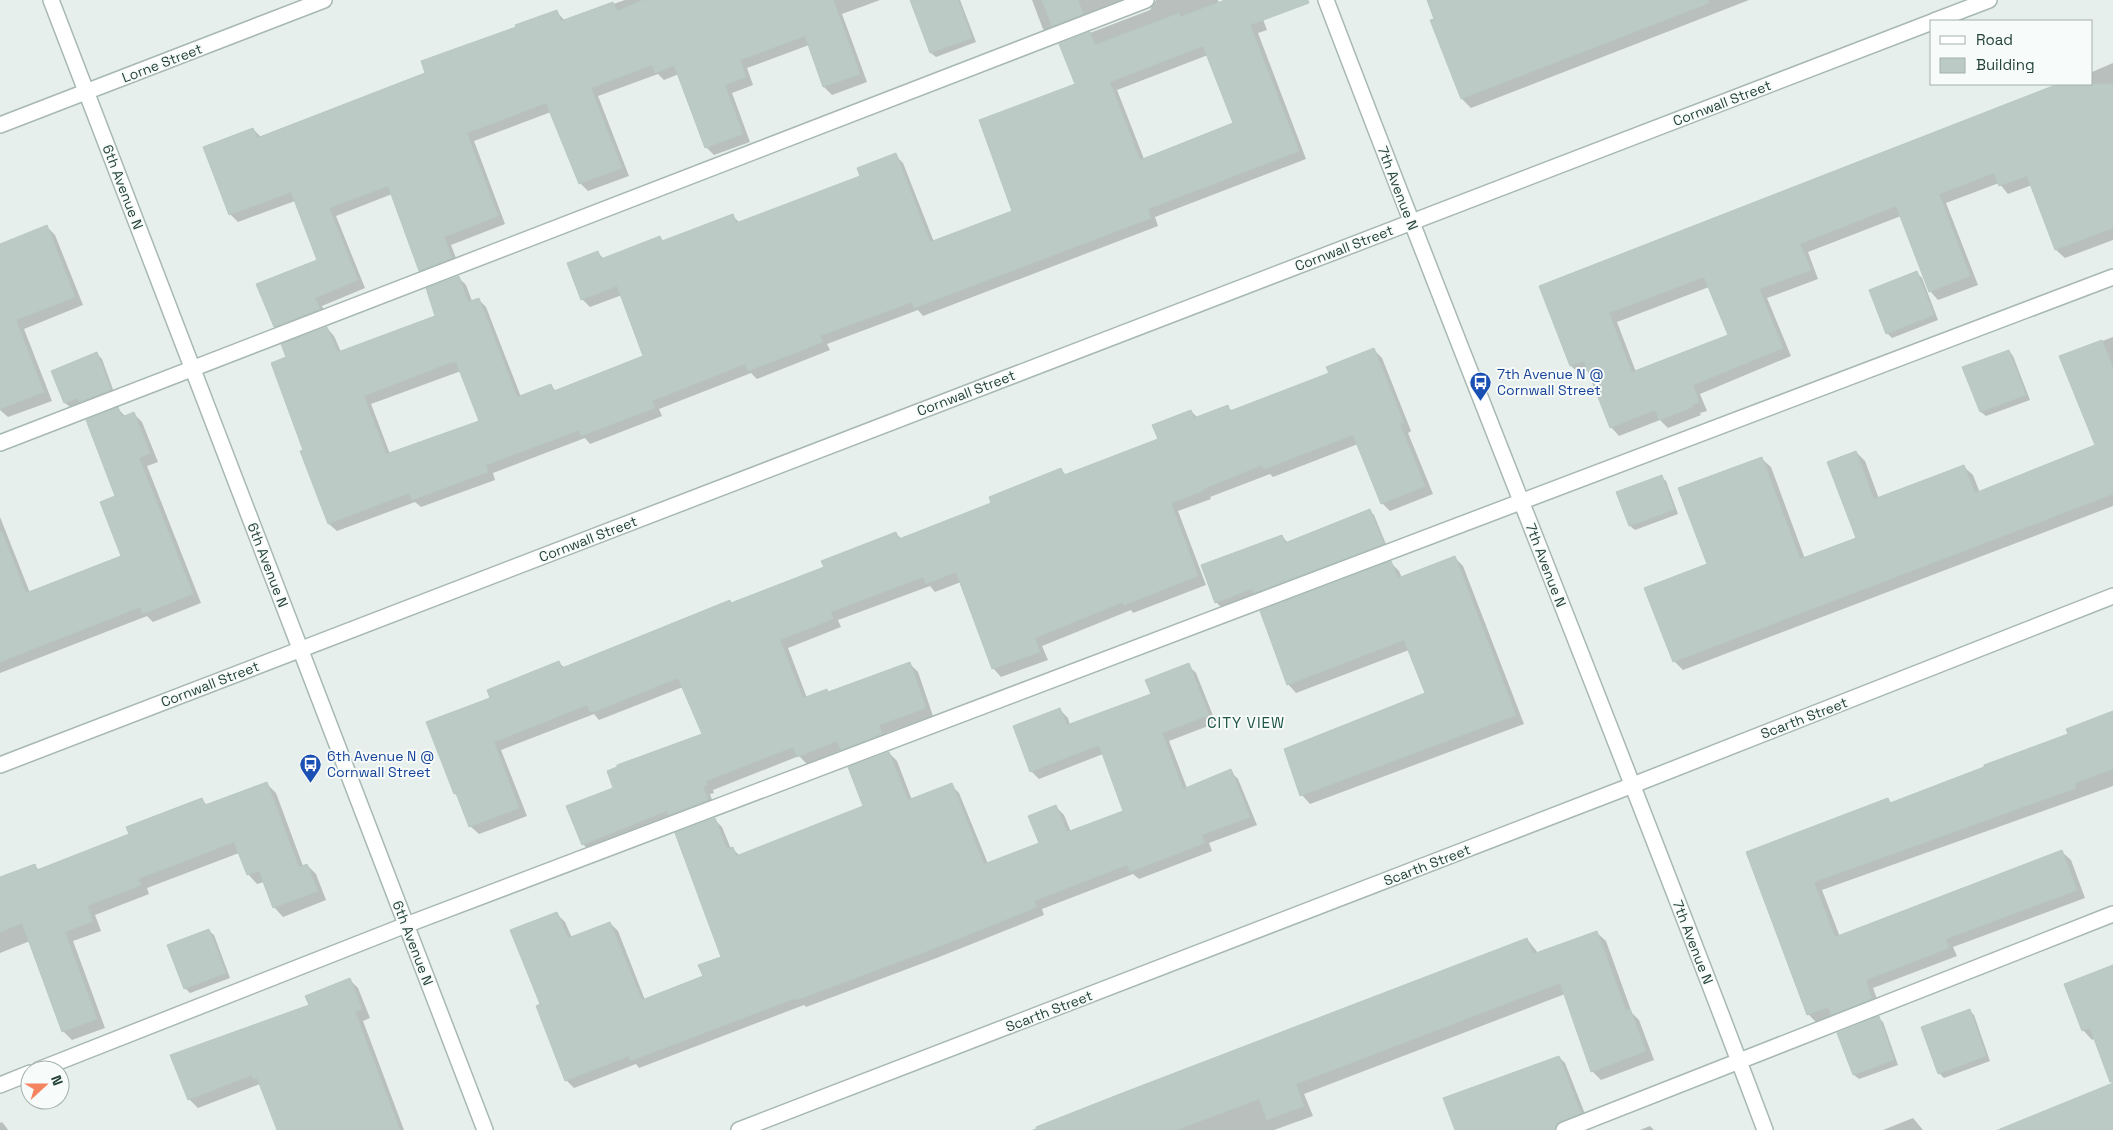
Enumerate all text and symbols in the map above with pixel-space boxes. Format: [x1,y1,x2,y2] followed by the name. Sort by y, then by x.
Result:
[1930,20,2093,85] legend
[1976,30,2013,49] text: Road
[119,39,205,87] street label: Lorne Street
[1976,55,2035,74] text: Building
[1670,76,1774,130] street label: Cornwall Street
[99,142,147,232] street label: 6th Avenue N
[1374,143,1422,233] street label: 7th Avenue N
[1292,221,1396,275] street label: Cornwall Street
[1497,365,1604,399] place label: 7th Avenue N @ Cornwall Street
[914,366,1018,420] street label: Cornwall Street
[1469,370,1493,401] bus stop icon: 7th Avenue N @ Cornwall Street
[536,512,640,566] street label: Cornwall Street
[244,520,292,610] street label: 6th Avenue N
[1522,520,1570,610] street label: 7th Avenue N
[158,657,262,711] street label: Cornwall Street
[1758,693,1850,743] street label: Scarth Street
[1207,713,1285,732] district label: CITY VIEW
[327,747,434,781] place label: 6th Avenue N @ Cornwall Street
[299,752,323,783] bus stop icon: 6th Avenue N @ Cornwall Street
[1381,840,1473,890] street label: Scarth Street
[1669,897,1717,987] street label: 7th Avenue N
[389,898,437,988] street label: 6th Avenue N
[1003,986,1095,1036] street label: Scarth Street
[20,1060,70,1110] north arrow
[47,1073,67,1088] text: N

